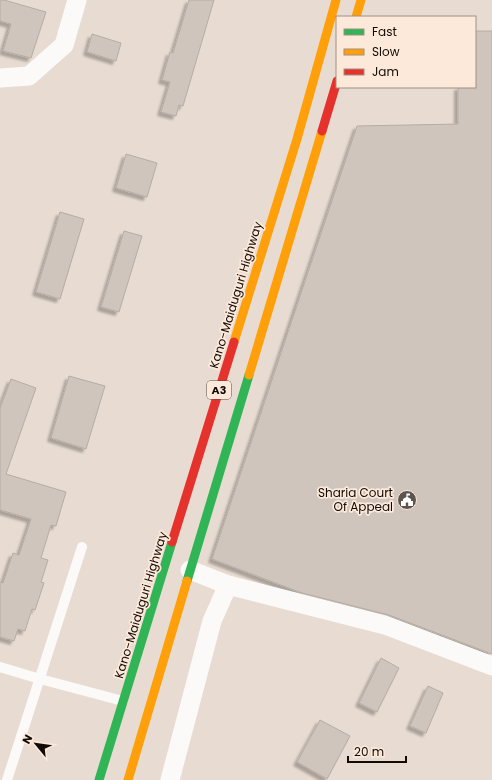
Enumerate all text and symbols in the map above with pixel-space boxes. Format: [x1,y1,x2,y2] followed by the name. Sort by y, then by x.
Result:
[336,16,476,88] legend
[372,23,397,40] text: Fast
[372,43,400,60] text: Slow
[372,63,399,80] text: Jam
[205,219,266,370] street label: Kano-Maiduguri Highway
[207,381,231,399] road number: A3
[318,484,393,515] place label: Sharia Court Of Appeal
[396,489,418,511] public building icon: Sharia Court Of Appeal
[110,529,171,680] street label: Kano-Maiduguri Highway
[16,724,56,764] north arrow
[18,732,36,747] text: N
[348,738,406,764] scale bar
[354,743,384,760] text: 20 m

